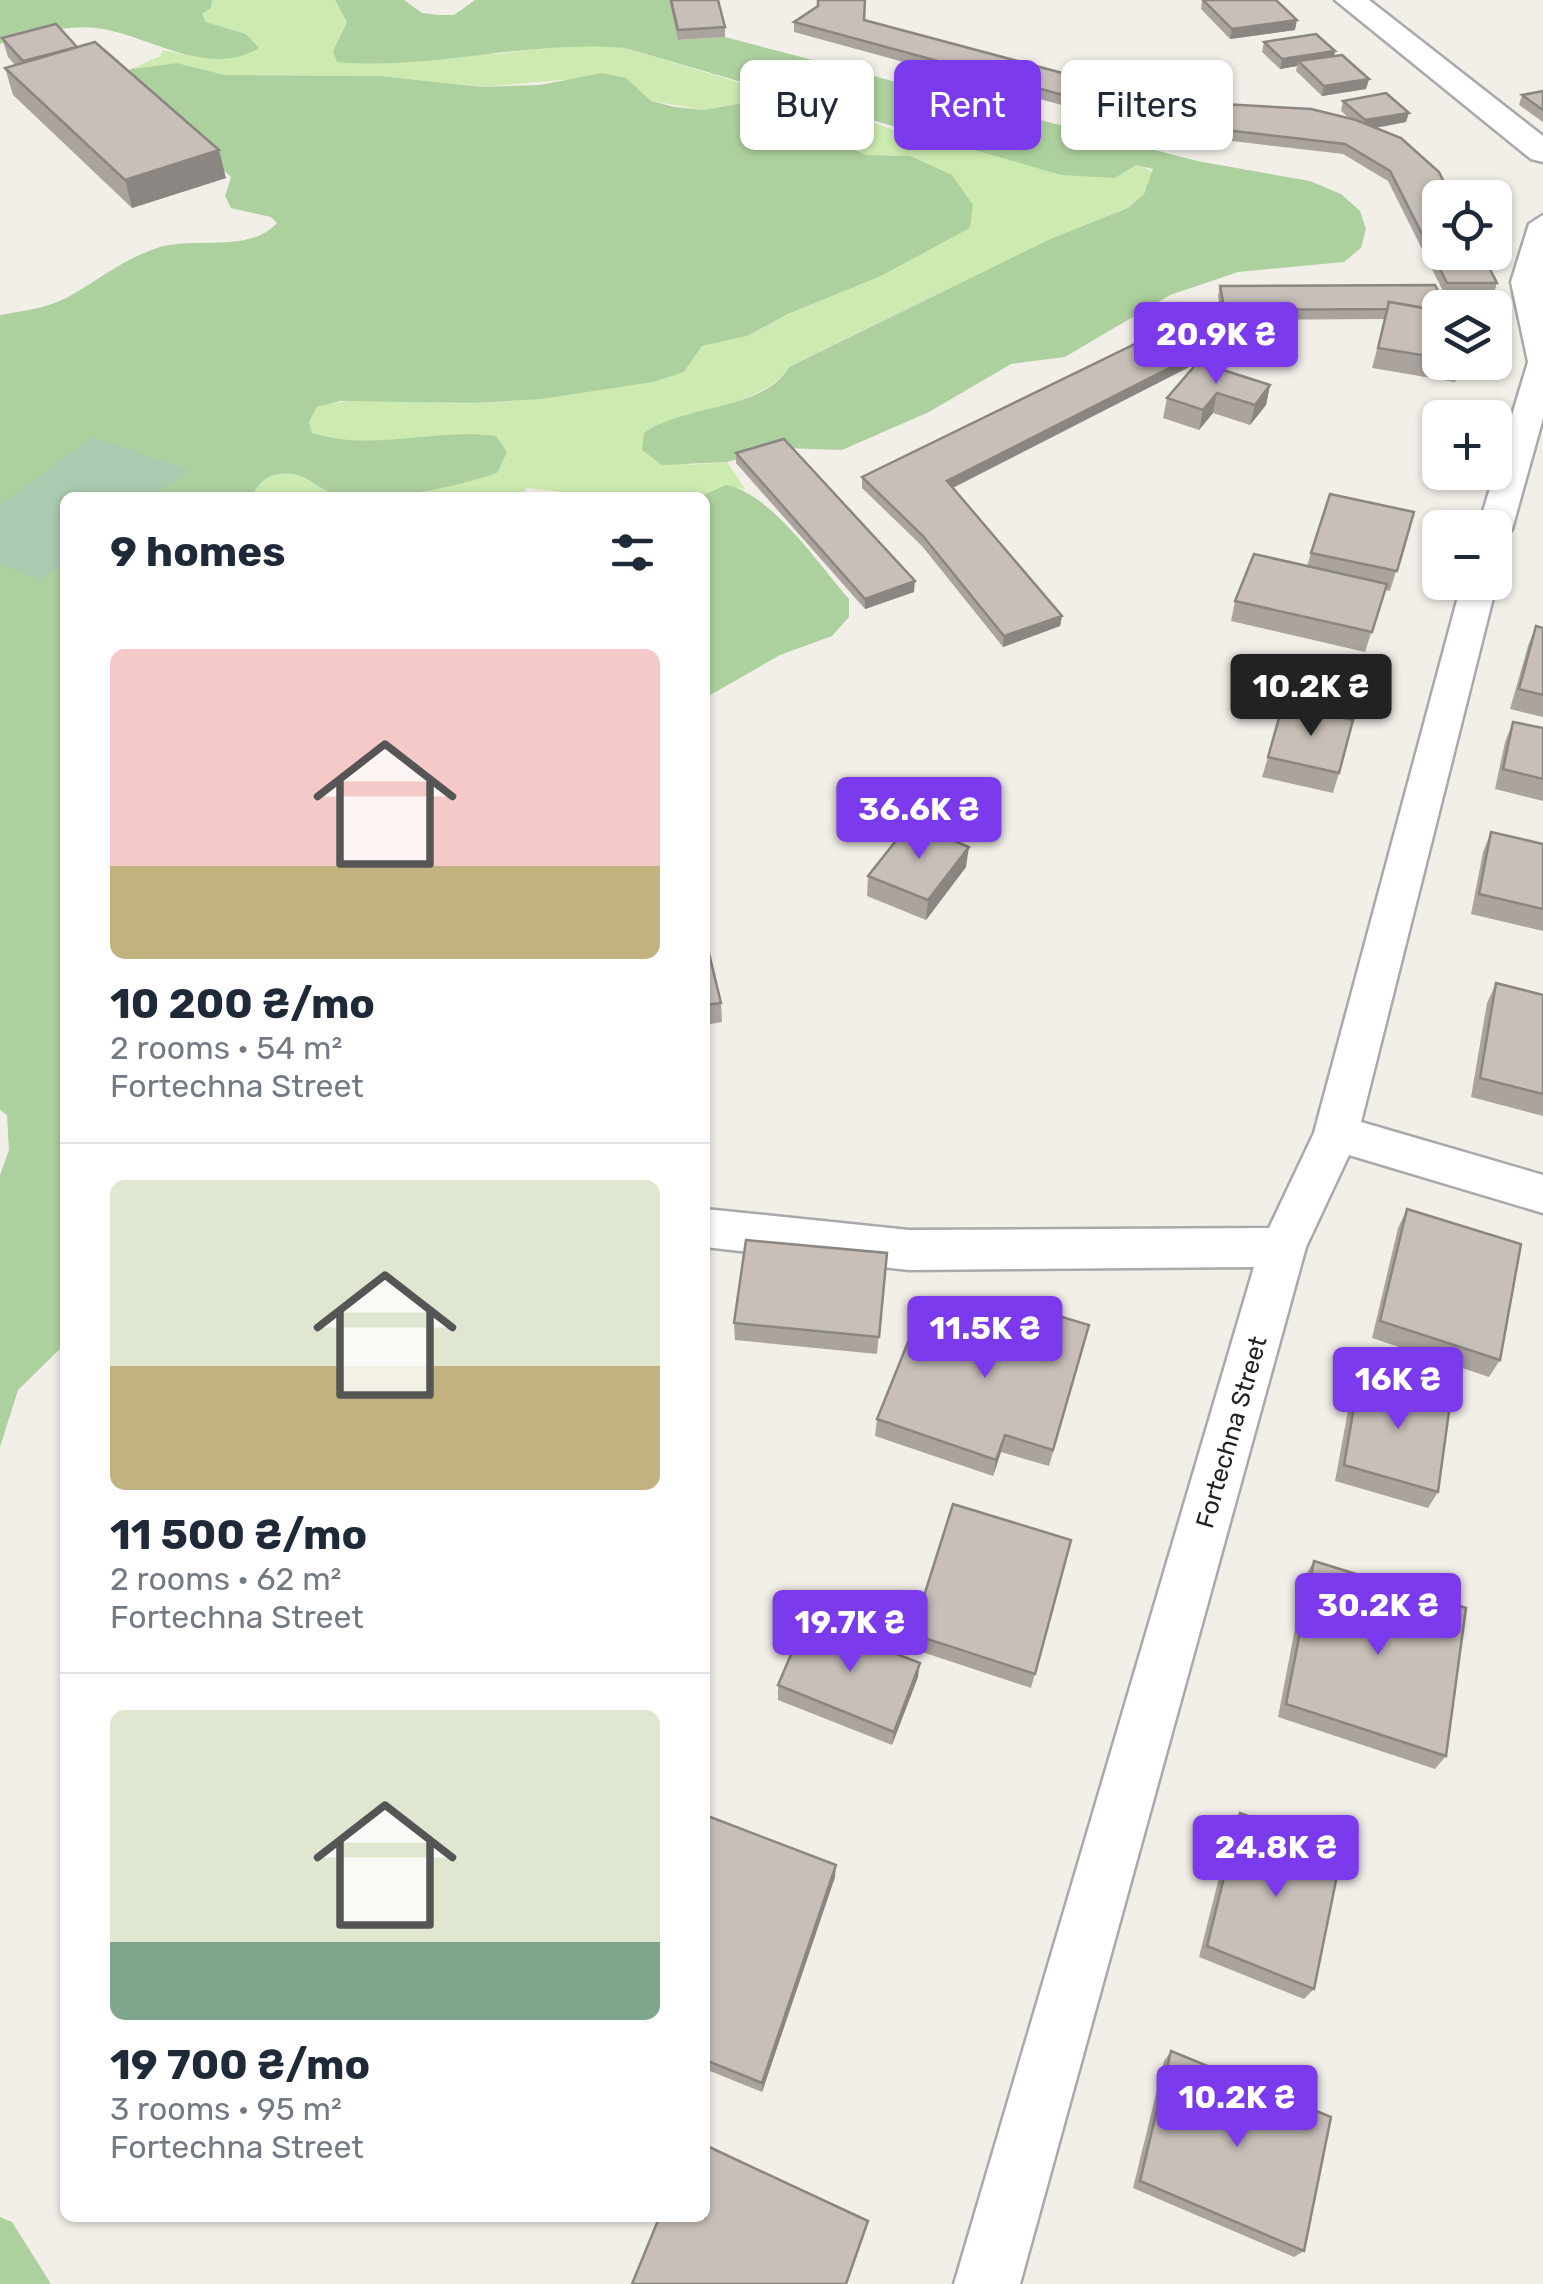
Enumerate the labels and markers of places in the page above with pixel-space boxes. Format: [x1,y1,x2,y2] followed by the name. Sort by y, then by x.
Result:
[1124,302,1308,387] pin: 20.9K ₴
[1219,654,1403,739] pin: 10.2K ₴
[827,777,1011,862] pin: 36.6K ₴
[893,1296,1077,1381] pin: 11.5K ₴
[1328,1347,1468,1432] pin: 16K ₴
[1286,1573,1470,1658] pin: 30.2K ₴
[758,1590,942,1675] pin: 19.7K ₴
[1184,1815,1368,1900] pin: 24.8K ₴
[1145,2065,1329,2150] pin: 10.2K ₴

